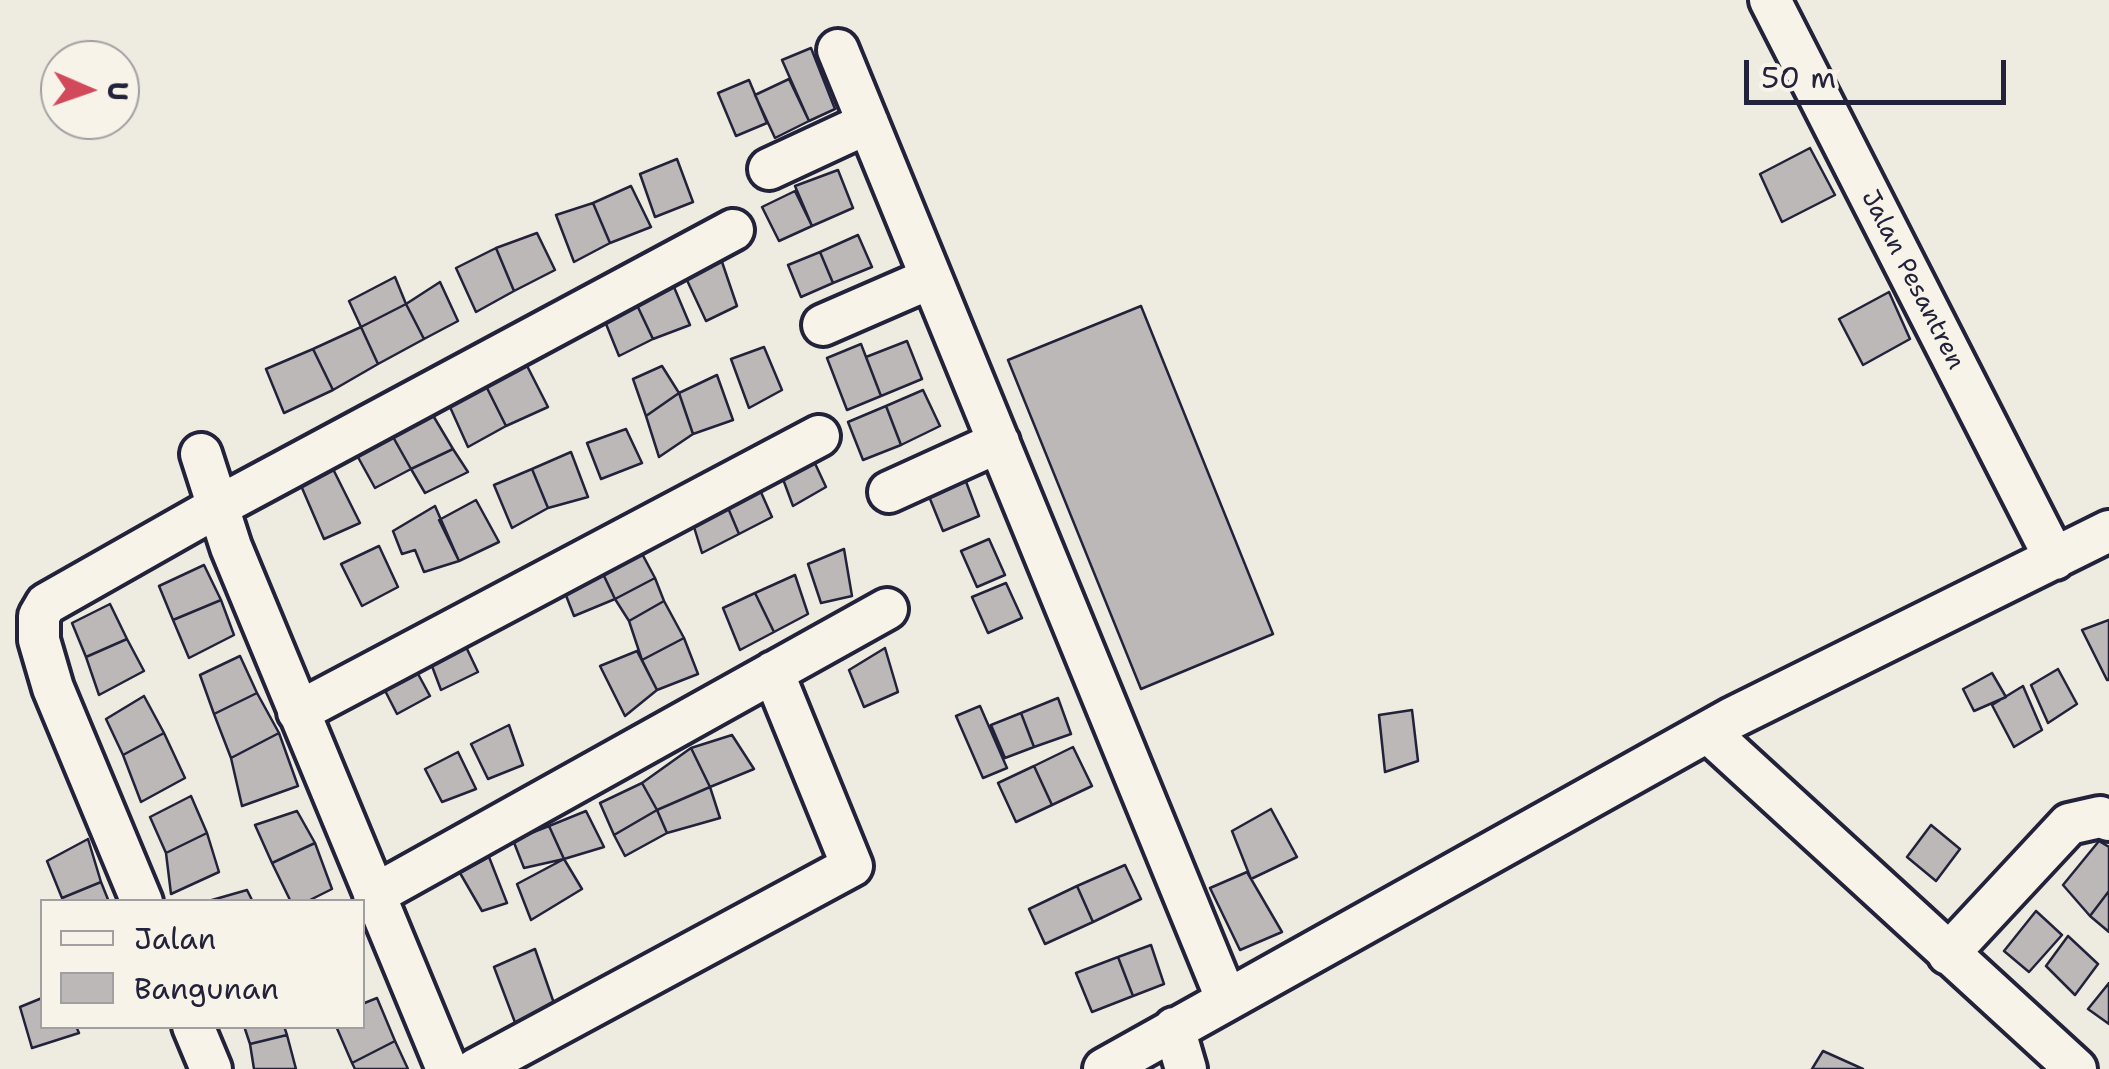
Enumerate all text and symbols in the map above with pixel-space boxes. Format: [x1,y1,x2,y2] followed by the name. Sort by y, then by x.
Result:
[40,40,140,140] north arrow
[1749,40,2012,102] scale bar
[1761,57,1836,98] text: 50 m
[99,81,137,101] text: U
[1854,185,1970,375] street label: Jalan Pesantren
[40,899,365,1029] legend
[134,918,216,959] text: Jalan
[134,968,279,1009] text: Bangunan

